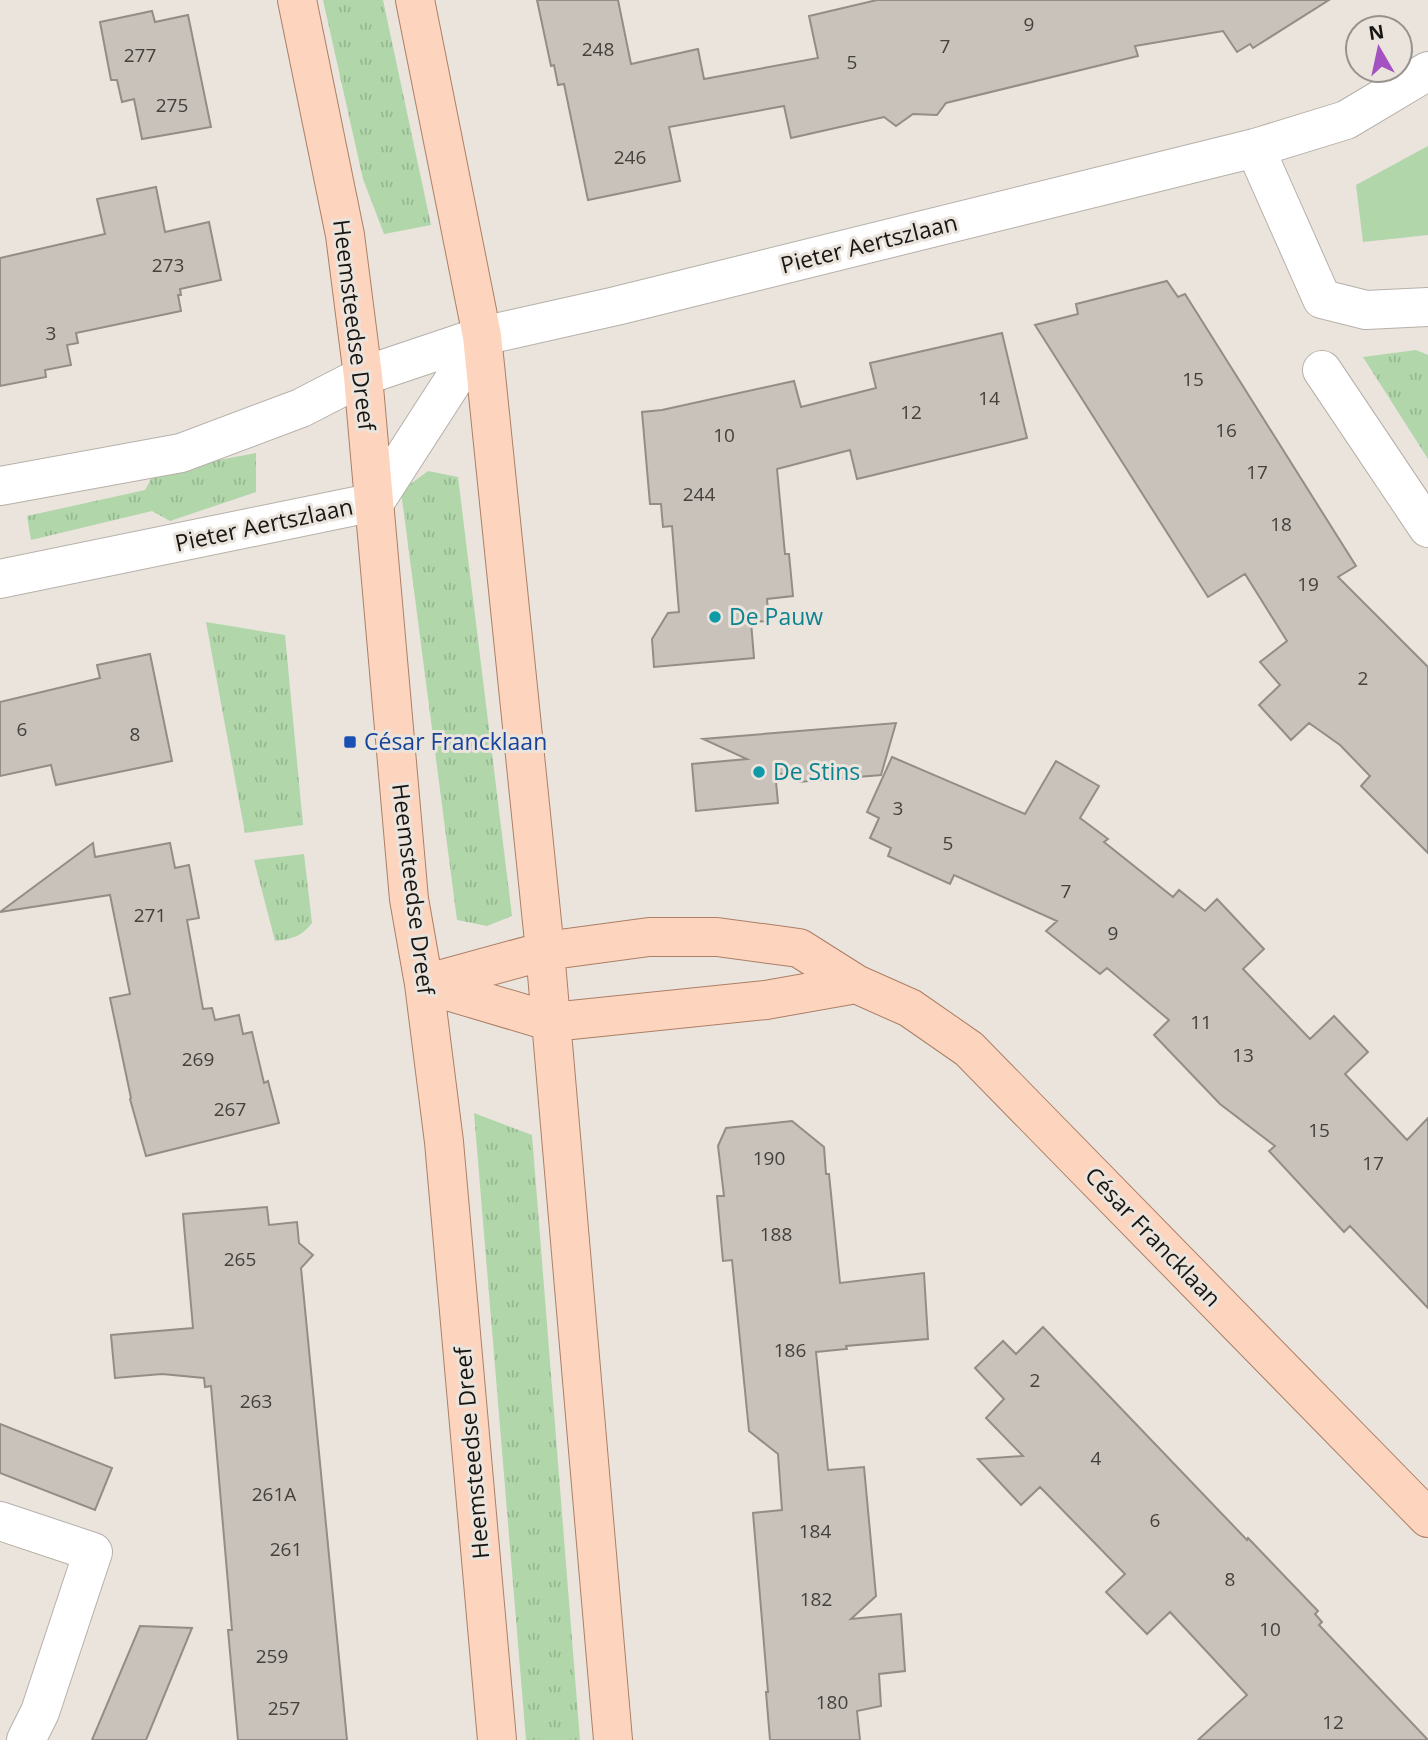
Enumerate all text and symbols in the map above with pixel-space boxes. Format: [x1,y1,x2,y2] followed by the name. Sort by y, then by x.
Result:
[1024,11,1034,37] house number: 9
[1344,14,1414,84] north arrow
[1367,18,1386,46] text: N
[940,33,950,59] house number: 7
[582,36,614,62] house number: 248
[124,42,156,68] house number: 277
[847,49,857,75] house number: 5
[156,92,188,118] house number: 275
[614,144,646,170] house number: 246
[777,206,961,280] street label: Pieter Aertszlaan
[326,217,384,434] street label: Heemsteedse Dreef
[152,252,184,278] house number: 273
[46,320,56,346] house number: 3
[1182,366,1204,392] house number: 15
[978,385,1000,411] house number: 14
[900,399,922,425] house number: 12
[1215,417,1237,443] house number: 16
[713,422,735,448] house number: 10
[1246,459,1268,485] house number: 17
[683,481,715,507] house number: 244
[172,490,356,559] street label: Pieter Aertszlaan
[1270,511,1292,537] house number: 18
[1297,571,1319,597] house number: 19
[729,600,823,632] place label: De Pauw
[707,609,723,625] marker: De Pauw
[1358,665,1368,691] house number: 2
[17,716,27,742] house number: 6
[130,721,140,747] house number: 8
[364,725,547,757] place label: César Francklaan
[342,734,358,750] marker: César Francklaan
[773,755,860,787] place label: De Stins
[751,764,767,780] marker: De Stins
[385,781,443,998] street label: Heemsteedse Dreef
[893,795,903,821] house number: 3
[943,830,953,856] house number: 5
[1061,878,1071,904] house number: 7
[134,902,166,928] house number: 271
[1108,920,1118,946] house number: 9
[1190,1009,1212,1035] house number: 11
[1232,1042,1254,1068] house number: 13
[182,1046,214,1072] house number: 269
[214,1096,246,1122] house number: 267
[1308,1117,1330,1143] house number: 15
[753,1145,785,1171] house number: 190
[1362,1150,1384,1176] house number: 17
[1079,1159,1229,1313] street label: César Francklaan
[760,1221,792,1247] house number: 188
[224,1246,256,1272] house number: 265
[774,1337,806,1363] house number: 186
[446,1345,496,1560] street label: Heemsteedse Dreef
[1030,1367,1040,1393] house number: 2
[240,1388,272,1414] house number: 263
[1091,1445,1102,1471] house number: 4
[252,1481,296,1507] house number: 261A
[1150,1507,1160,1533] house number: 6
[799,1518,831,1544] house number: 184
[270,1536,302,1562] house number: 261
[1225,1566,1235,1592] house number: 8
[800,1586,832,1612] house number: 182
[1259,1616,1281,1642] house number: 10
[256,1643,288,1669] house number: 259
[816,1689,848,1715] house number: 180
[268,1695,300,1721] house number: 257
[1322,1709,1344,1735] house number: 12

